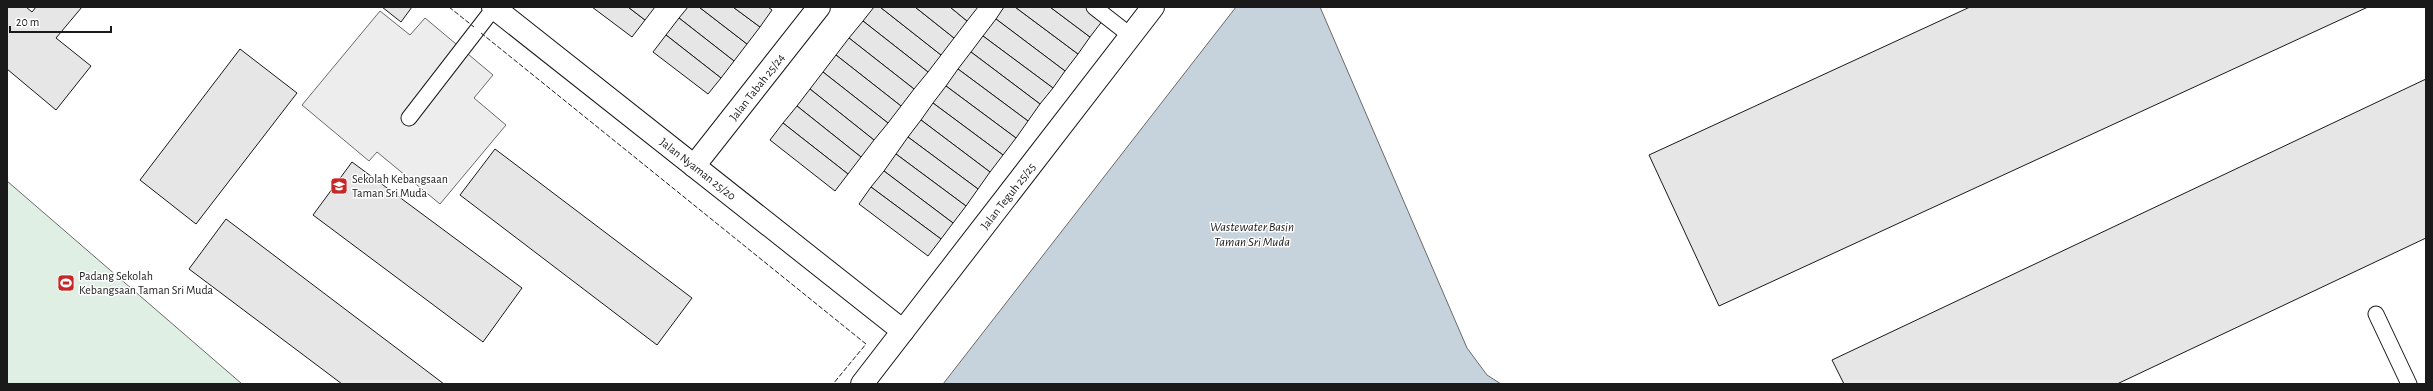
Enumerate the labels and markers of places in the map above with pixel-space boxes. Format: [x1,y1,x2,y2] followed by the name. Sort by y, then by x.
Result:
[352,173,448,199] place label: Sekolah Kebangsaan Taman Sri Muda
[329,176,349,196] school or university icon: Sekolah Kebangsaan Taman Sri Muda
[79,270,214,296] place label: Padang Sekolah Kebangsaan Taman Sri Muda
[56,273,76,293] sports icon: Padang Sekolah Kebangsaan Taman Sri Muda

